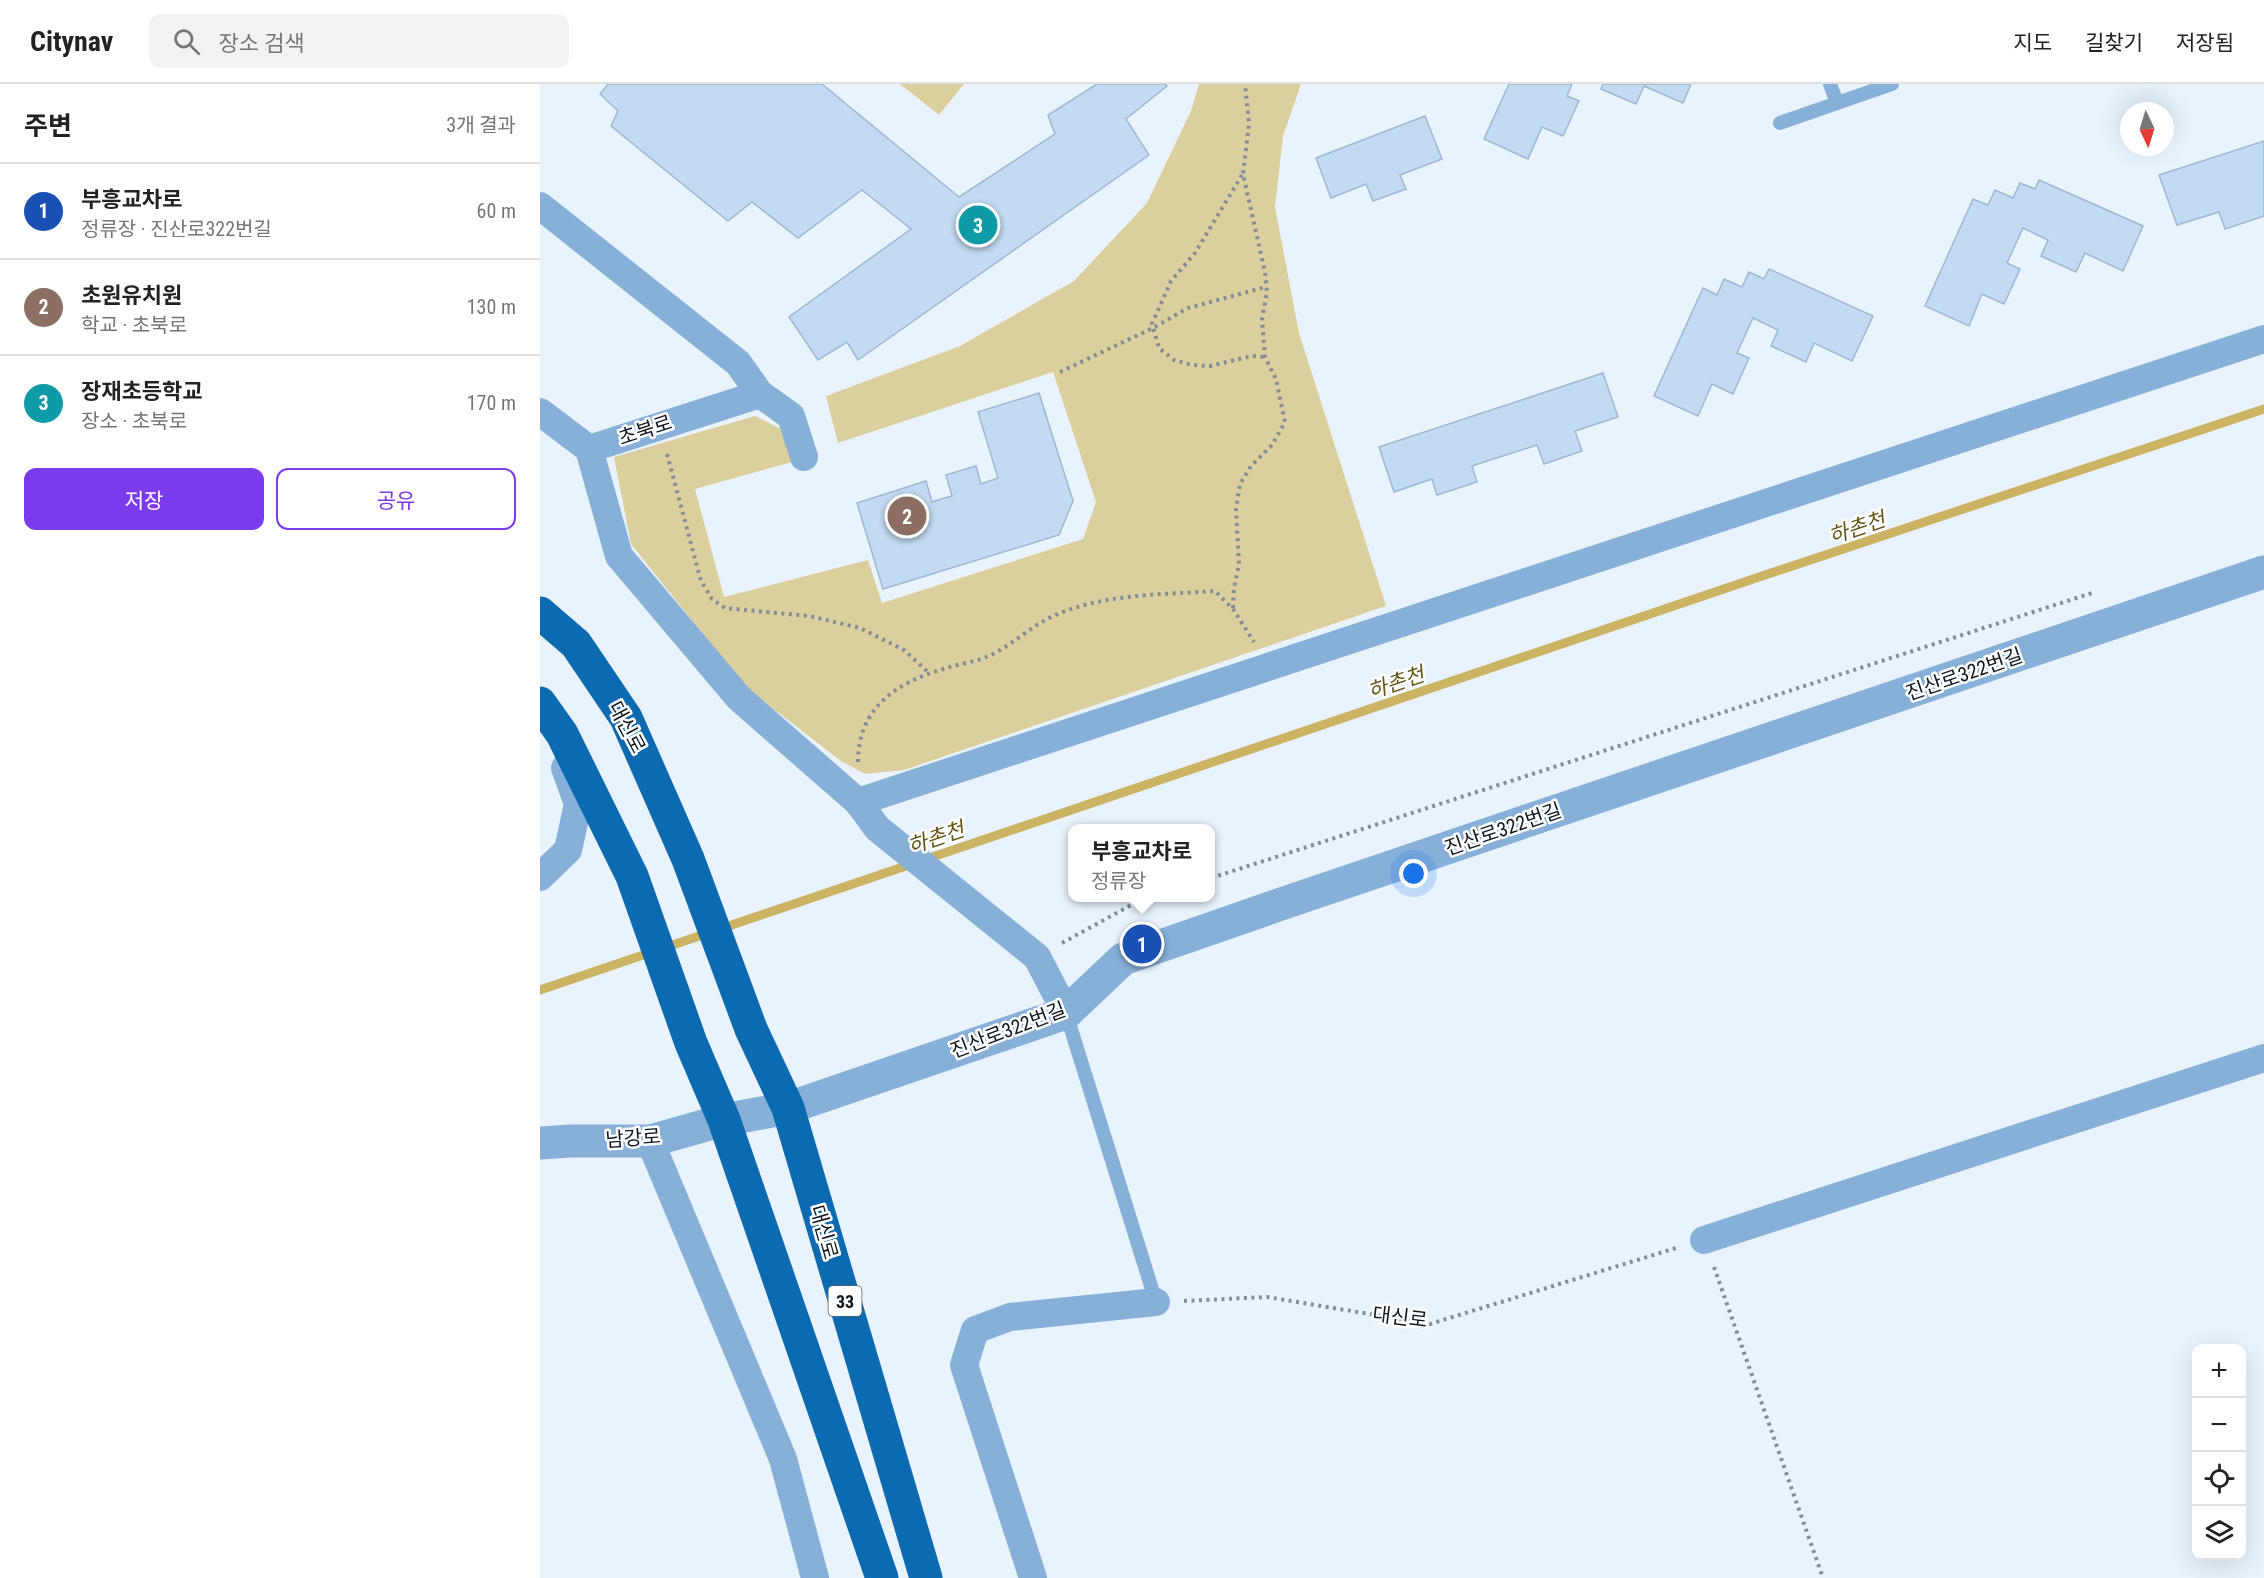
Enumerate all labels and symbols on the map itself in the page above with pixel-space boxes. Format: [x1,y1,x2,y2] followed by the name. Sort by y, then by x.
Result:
[2120,102,2174,156] north arrow
[958,202,998,248] pin: 3
[615,410,675,450] street label: 초북로
[888,494,926,538] pin: 2
[1826,506,1891,549] water label: 하촌천
[1903,643,2025,705] street label: 진산로322번길
[1365,661,1430,704] water label: 하촌천
[603,697,651,757] street label: 대신로
[1442,798,1564,860] street label: 진산로322번길
[905,816,970,859] water label: 하촌천
[1399,859,1428,888] your location
[1122,922,1162,966] pin: 1
[947,997,1069,1063] street label: 진산로322번길
[605,1124,661,1152] street label: 남강로
[805,1202,843,1262] street label: 대신로
[828,1286,862,1316] road number: 33
[1371,1302,1429,1332] street label: 대신로

